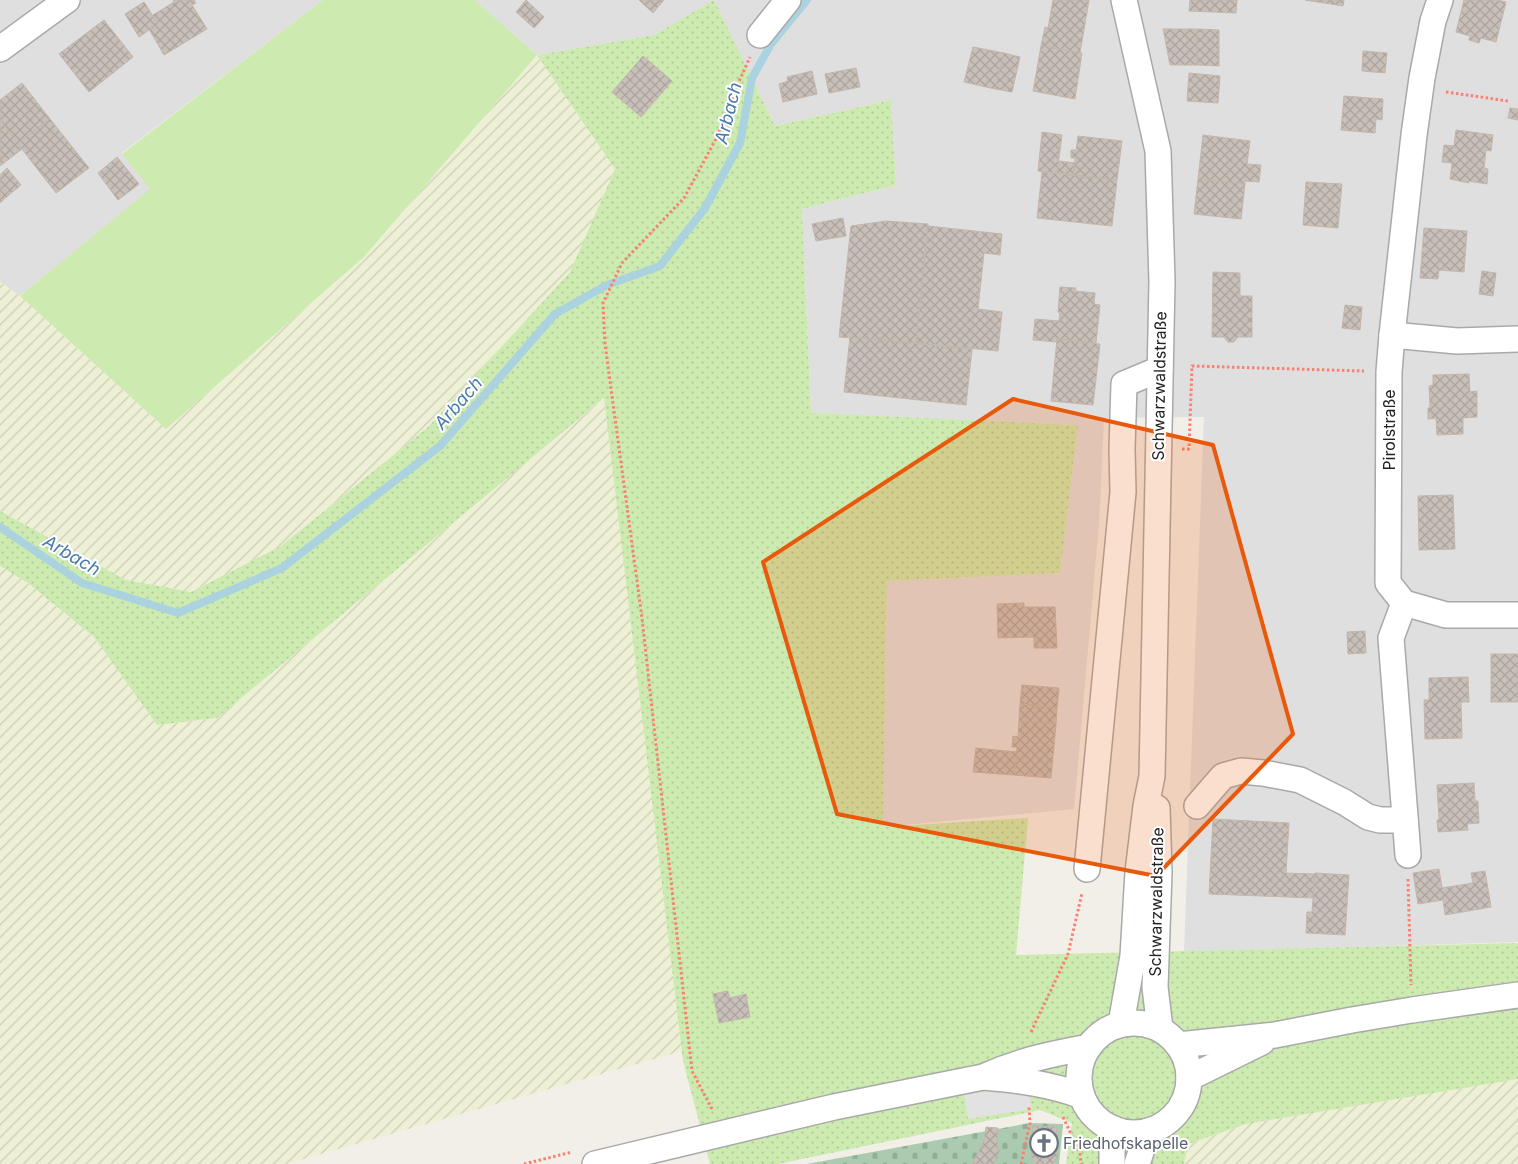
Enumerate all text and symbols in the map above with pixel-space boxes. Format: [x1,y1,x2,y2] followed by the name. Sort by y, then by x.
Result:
[710,80,746,147] water label: Arbach
[1148,311,1170,461] street label: Schwarzwaldstraße
[429,373,486,434] water label: Arbach
[1379,389,1399,471] street label: Pirolstraße
[39,530,104,580] water label: Arbach
[1145,827,1167,977] street label: Schwarzwaldstraße
[1029,1128,1059,1158] church icon: Friedhofskapelle
[1063,1133,1188,1153] place label: Friedhofskapelle

